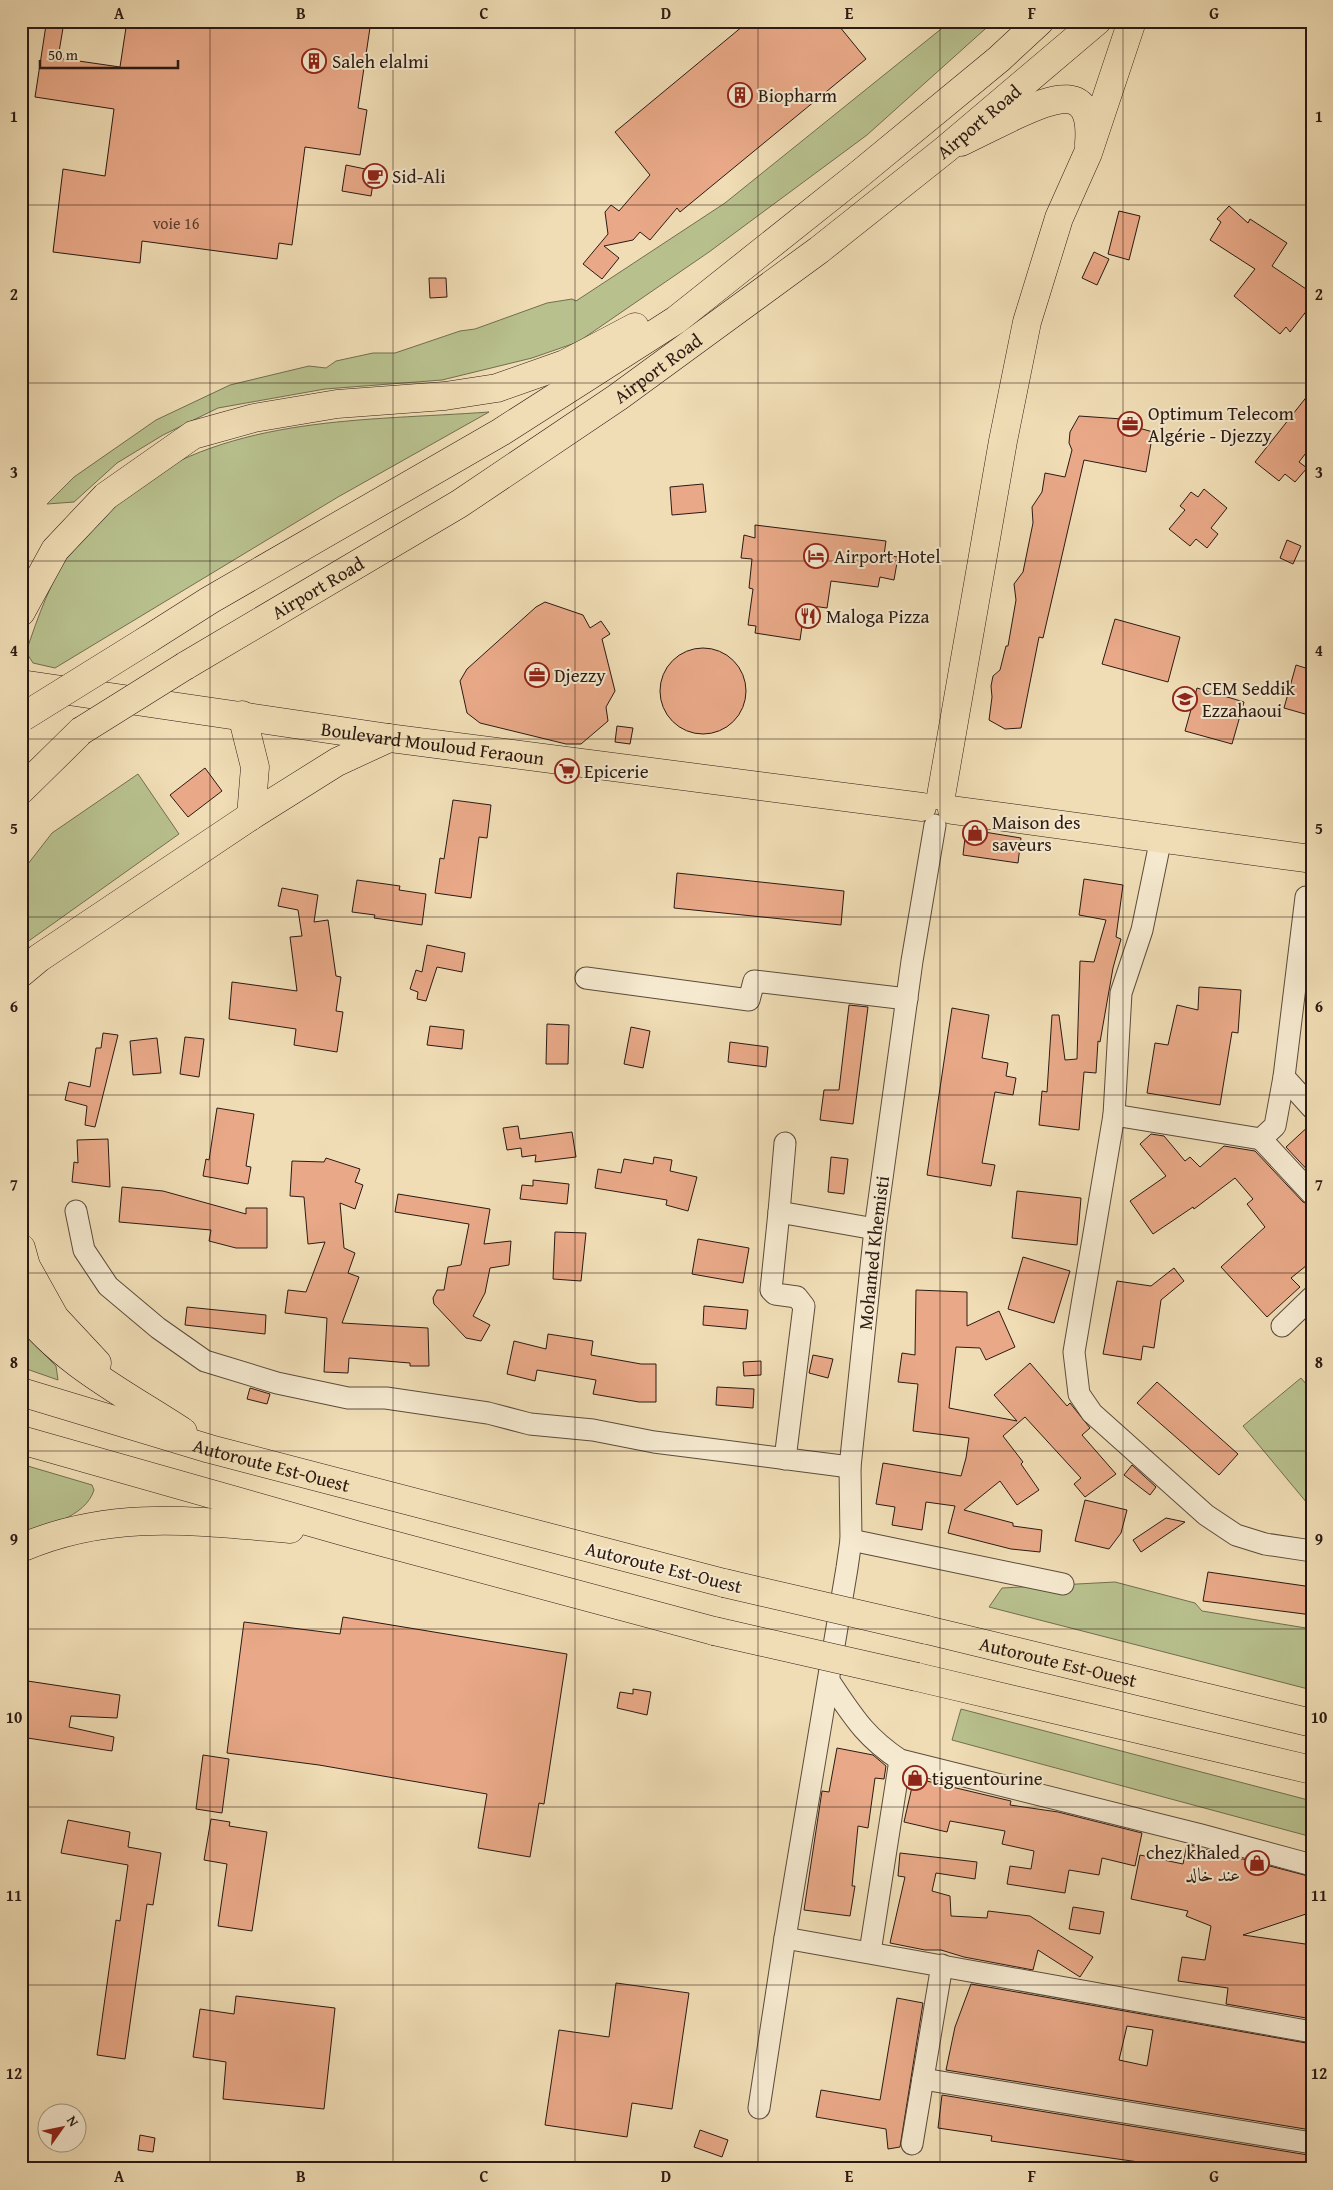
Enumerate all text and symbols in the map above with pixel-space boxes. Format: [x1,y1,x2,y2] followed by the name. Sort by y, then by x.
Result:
[114,1,125,25] text: A
[296,1,306,25] text: B
[479,1,489,25] text: C
[661,1,671,25] text: D
[845,1,854,25] text: E
[1028,1,1036,25] text: F
[1209,1,1219,25] text: G
[40,38,178,70] scale bar
[48,44,79,65] text: 50 m
[332,47,429,75] place label: Saleh elalmi
[301,48,327,74] building icon: Saleh elalmi
[930,77,1028,165] street label: Airport Road
[758,81,838,109] place label: Biopharm
[727,82,753,108] building icon: Biopharm
[10,104,18,128] text: 1
[1315,104,1323,128] text: 1
[392,162,445,190] place label: Sid-Ali
[362,163,388,189] cafe icon: Sid-Ali
[153,211,200,235] house number: voie 16
[10,282,18,306] text: 2
[1315,282,1323,306] text: 2
[608,326,708,410] street label: Airport Road
[1148,399,1295,449] place label: Optimum Telecom Algérie - Djezzy
[1117,411,1143,437] office icon: Optimum Telecom Algérie - Djezzy
[10,460,18,484] text: 3
[1315,460,1323,484] text: 3
[834,542,941,570] place label: Airport Hotel
[803,543,829,569] hotel icon: Airport Hotel
[266,549,370,626] street label: Airport Road
[826,602,929,630] place label: Maloga Pizza
[795,603,821,629] restaurant icon: Maloga Pizza
[10,638,18,662] text: 4
[1315,638,1323,662] text: 4
[554,661,606,689] place label: Djezzy
[524,662,550,688] office icon: Djezzy
[1202,674,1296,724] place label: CEM Seddik Ezzahaoui
[1172,686,1198,712] school or university icon: CEM Seddik Ezzahaoui
[319,714,546,772] street label: Boulevard Mouloud Feraoun
[584,757,649,785] place label: Epicerie
[554,758,580,784] supermarket icon: Epicerie
[992,808,1081,858] place label: Maison des saveurs
[10,816,18,840] text: 5
[1315,816,1323,840] text: 5
[962,820,988,846] shop icon: Maison des saveurs
[10,994,18,1018] text: 6
[1315,994,1323,1018] text: 6
[10,1172,18,1196] text: 7
[1315,1172,1323,1196] text: 7
[850,1174,896,1331] street label: Mohamed Khemisti
[10,1350,18,1374] text: 8
[1315,1350,1323,1374] text: 8
[190,1431,353,1499] street label: Autoroute Est-Ouest
[10,1527,18,1551] text: 9
[1315,1527,1323,1551] text: 9
[583,1534,746,1600] street label: Autoroute Est-Ouest
[977,1629,1140,1694] street label: Autoroute Est-Ouest
[6,1705,22,1729] text: 10
[1311,1705,1327,1729] text: 10
[932,1764,1043,1792] place label: tiguentourine
[902,1765,928,1791] shop icon: tiguentourine
[1146,1838,1241,1888] place label: chez khaled عند خالد
[1244,1850,1270,1876] shop icon: chez khaled عند خالد
[6,1883,22,1907] text: 11
[1311,1883,1327,1907] text: 11
[6,2061,22,2085] text: 12
[1311,2061,1327,2085] text: 12
[38,2102,88,2152] north arrow
[62,2112,84,2131] text: N
[114,2164,125,2188] text: A
[296,2164,306,2188] text: B
[479,2164,489,2188] text: C
[661,2164,671,2188] text: D
[845,2164,854,2188] text: E
[1028,2164,1036,2188] text: F
[1209,2164,1219,2188] text: G

